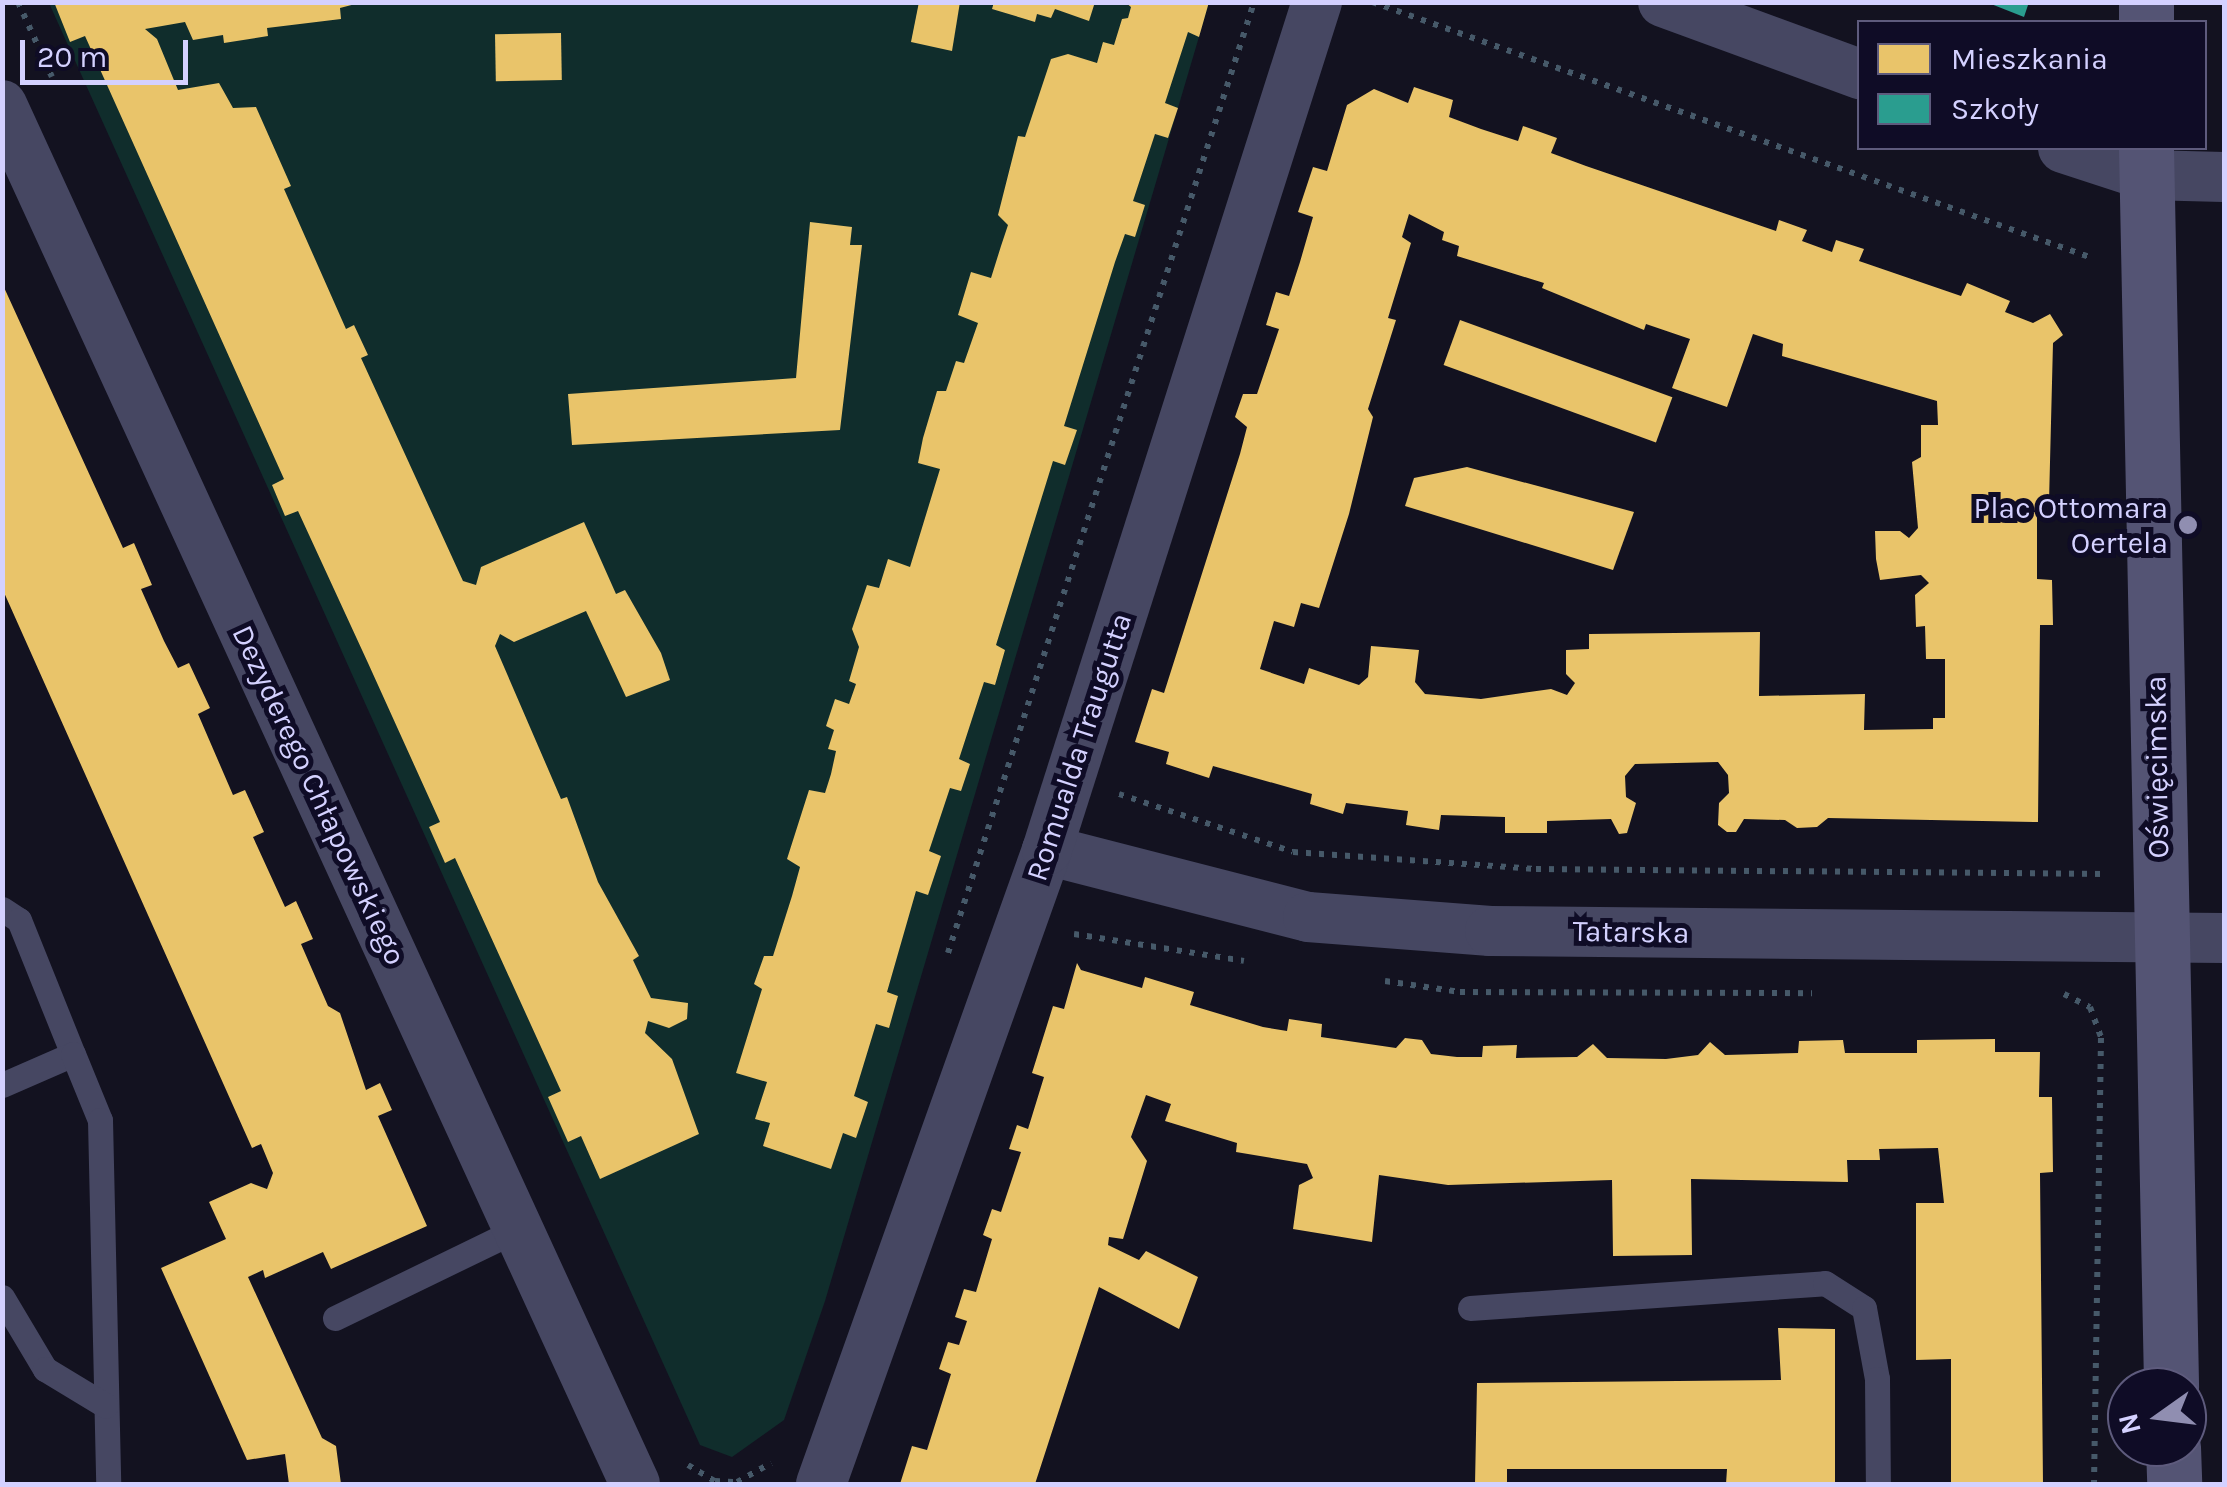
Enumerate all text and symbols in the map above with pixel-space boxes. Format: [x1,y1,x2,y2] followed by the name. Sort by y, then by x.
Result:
[25,20,192,82] scale bar
[1857,20,2207,150] legend
[37,39,107,75] text: 20 m
[1951,41,2108,77] text: Mieszkania
[1951,91,2039,127] text: Szkoły
[1974,490,2168,560] place label: Plac Ottomara Oertela
[2177,514,2199,536] marker: Plac Ottomara Oertela
[1019,608,1139,886] street label: Romualda Traugutta
[224,619,414,971] street label: Dezyderego Chłapowskiego
[2137,675,2177,859] street label: Oświęcimska
[1572,913,1690,951] street label: Tatarska
[2107,1367,2207,1467] north arrow
[2111,1410,2148,1438] text: N

